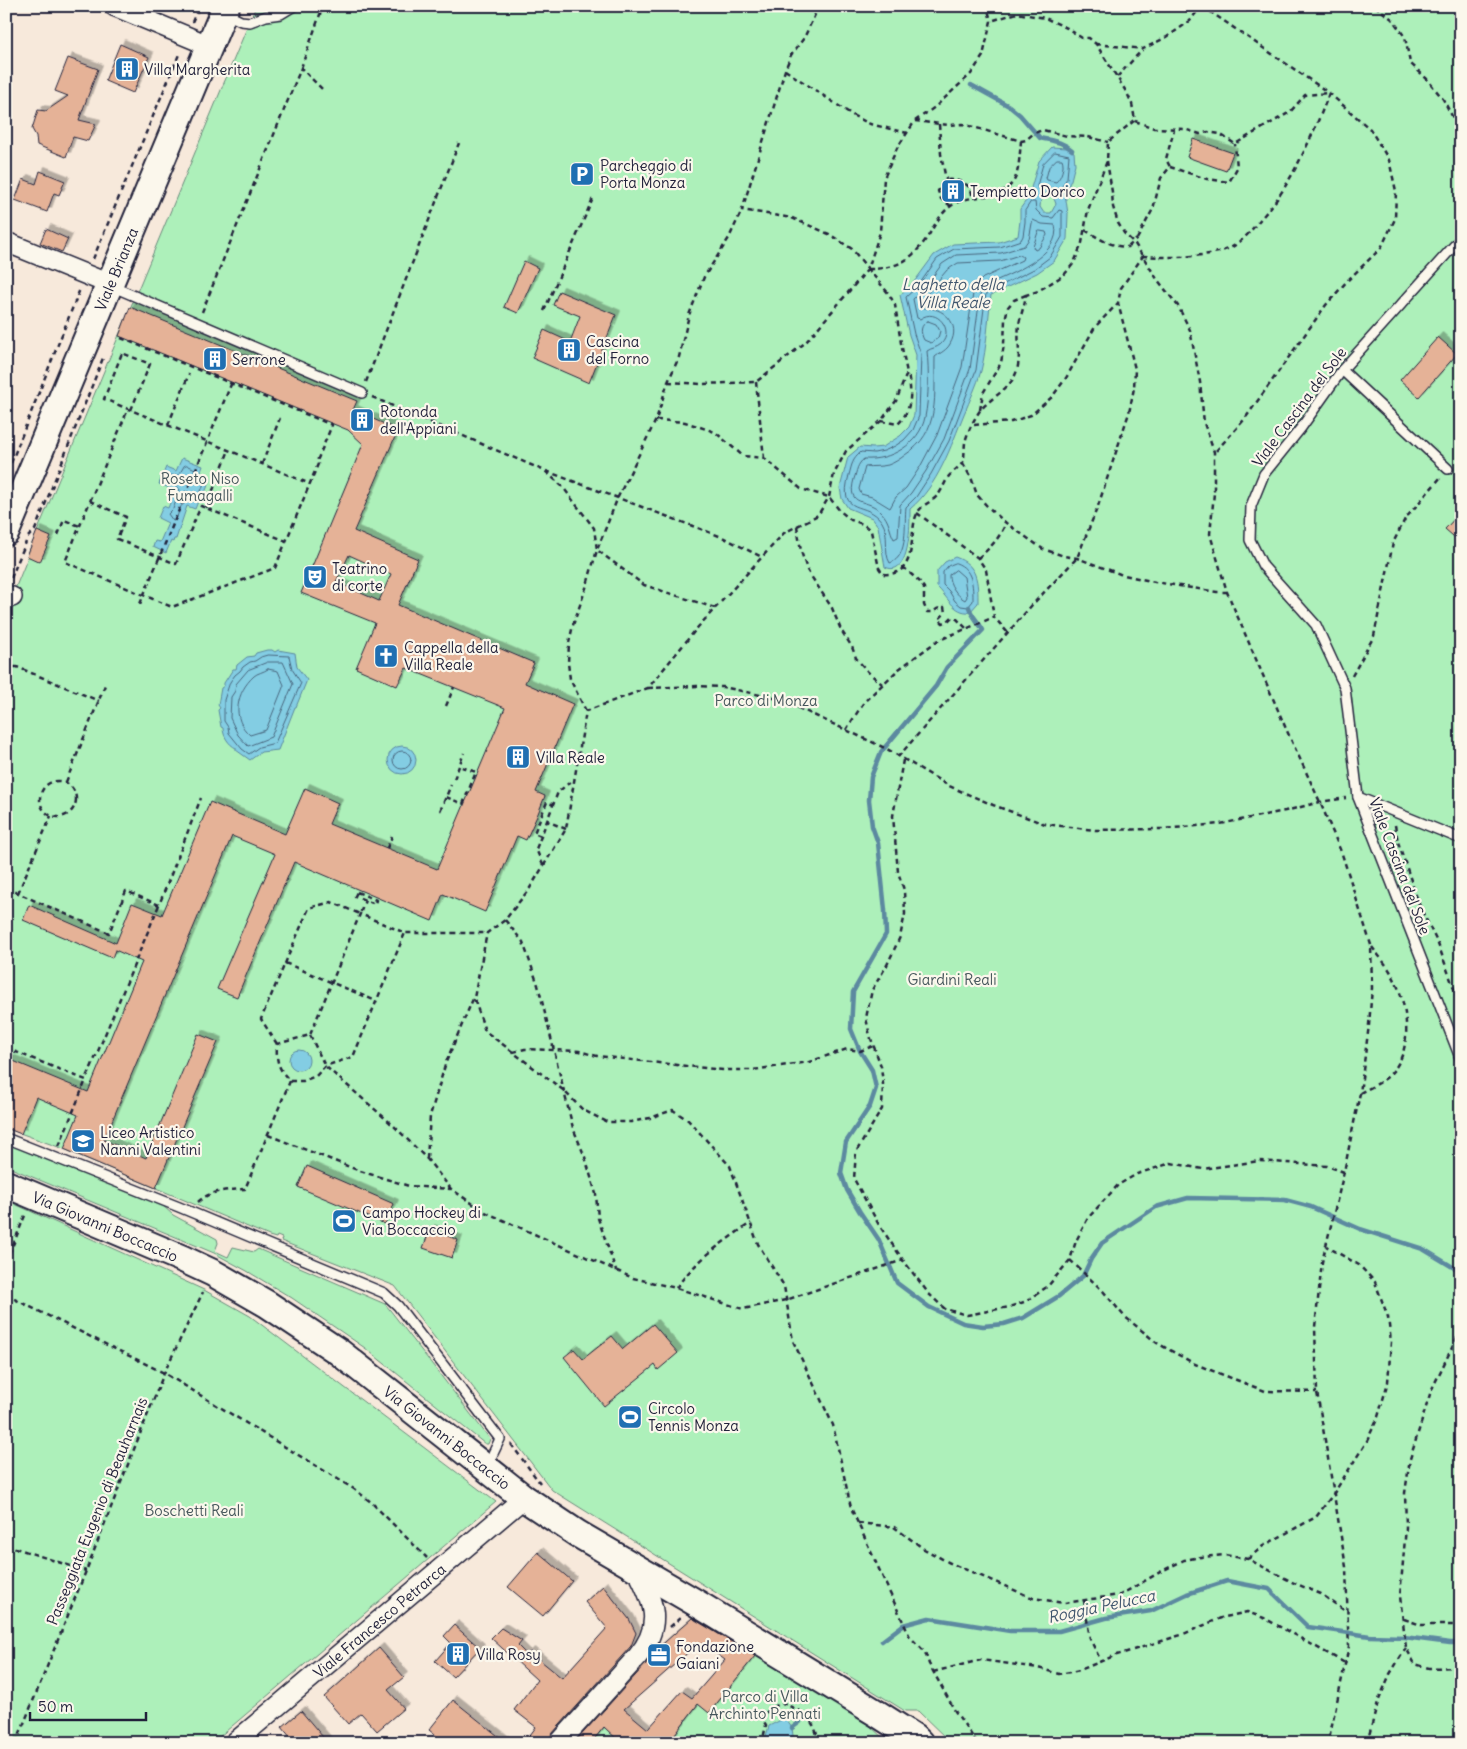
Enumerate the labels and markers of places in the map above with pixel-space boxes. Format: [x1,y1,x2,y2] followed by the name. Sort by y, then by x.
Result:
[114,56,140,82] building icon: Villa Margherita
[144,60,251,79] place label: Villa Margherita
[600,156,692,192] place label: Parcheggio di Porta Monza
[569,161,595,187] parking icon: Parcheggio di Porta Monza
[940,178,966,204] building icon: Tempietto Dorico
[970,182,1085,201] place label: Tempietto Dorico
[586,332,649,368] place label: Cascina del Forno
[556,337,582,363] building icon: Cascina del Forno
[202,346,228,372] building icon: Serrone
[232,350,286,369] place label: Serrone
[380,402,457,438] place label: Rotonda dell'Appiani
[349,407,375,433] building icon: Rotonda dell'Appiani
[332,559,387,595] place label: Teatrino di corte
[302,564,328,590] theatre icon: Teatrino di corte
[404,638,499,674] place label: Cappella della Villa Reale
[373,643,399,669] church icon: Cappella della Villa Reale
[505,744,531,770] building icon: Villa Reale
[536,748,605,767] place label: Villa Reale
[100,1123,201,1159] place label: Liceo Artistico Nanni Valentini
[70,1128,96,1154] school or university icon: Liceo Artistico Nanni Valentini
[362,1203,481,1239] place label: Campo Hockey di Via Boccaccio
[331,1208,357,1234] sports icon: Campo Hockey di Via Boccaccio
[648,1399,739,1435] place label: Circolo Tennis Monza
[617,1404,643,1430] sports icon: Circolo Tennis Monza
[676,1637,754,1673] place label: Fondazione Gaiani
[445,1641,471,1667] building icon: Villa Rosy
[646,1642,672,1668] office icon: Fondazione Gaiani
[476,1645,541,1664] place label: Villa Rosy

